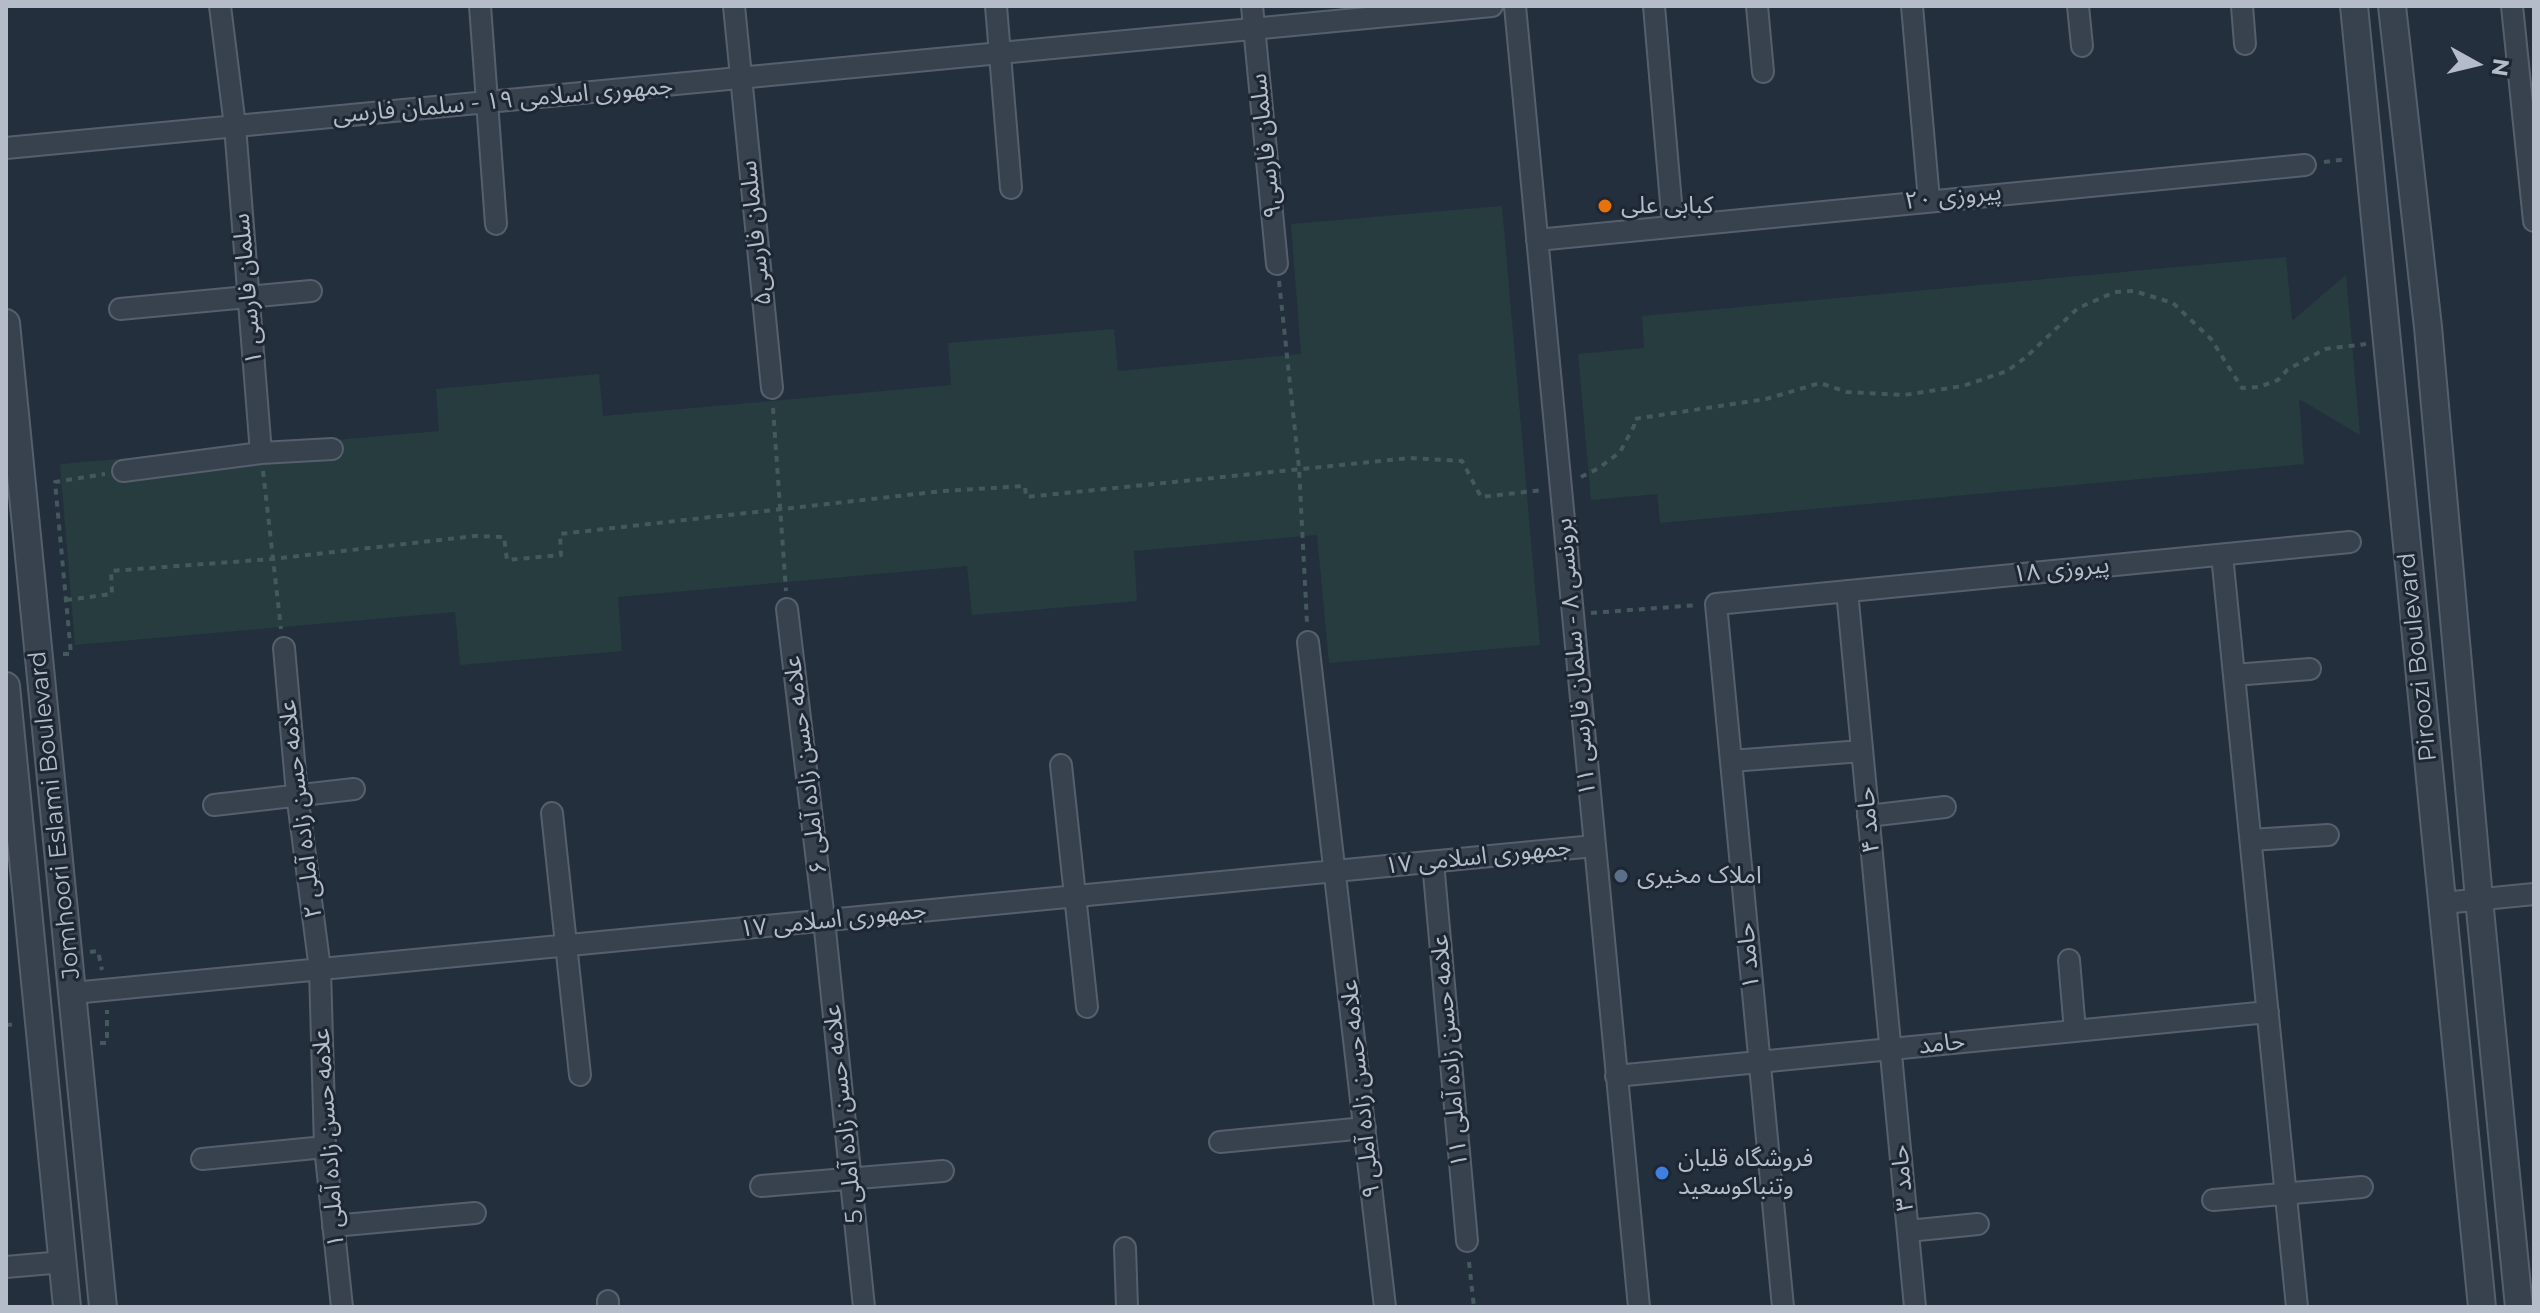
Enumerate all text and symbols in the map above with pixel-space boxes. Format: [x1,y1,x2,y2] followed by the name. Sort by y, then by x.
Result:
[2436,24,2516,104] north arrow
[2486,57,2515,78] text: N
[332,72,674,130] street label: جمهوری اسلامی ۱۹ - سلمان فارسی
[1244,72,1288,220] street label: سلمان فارسی۹
[734,159,778,307] street label: سلمان فارسی۵
[1903,178,2003,216] street label: پیروزی ۲۰
[1621,192,1713,220] place label: کبابی علی
[1596,197,1614,215] marker: کبابی علی
[227,212,269,366] street label: سلمان فارسی ۱
[1550,517,1602,797] street label: برونسی ۸ - سلمان فارسی ۱۱
[2011,551,2111,589] street label: پیروزی ۱۸
[2393,551,2443,763] street label: Piroozi Boulevard
[23,650,87,980] street label: Jomhoori Eslami Boulevard
[778,654,834,876] street label: علامه حسن زاده آملی ۶
[273,698,329,920] street label: علامه حسن زاده آملی ۲
[1852,786,1886,854] street label: حامد ۴
[1383,833,1573,881] street label: جمهوری اسلامی ۱۷
[1637,862,1762,890] place label: املاک مخیری
[1612,867,1630,885] marker: املاک مخیری
[738,896,928,944] street label: جمهوری اسلامی ۱۷
[1732,922,1766,990] street label: حامد ۱
[1425,933,1475,1169] street label: علامه حسن زاده آملی ۱۱
[1335,978,1387,1200] street label: علامه حسن زاده آملی ۹
[818,1003,870,1225] street label: علامه حسن زاده آملی 5
[307,1027,351,1249] street label: علامه حسن زاده آملی ۱
[1917,1027,1967,1061] street label: حامد
[1886,1144,1920,1212] street label: حامد ۳
[1678,1145,1813,1201] place label: فروشگاه قلیان وتنباکوسعید
[1653,1164,1671,1182] marker: فروشگاه قلیان وتنباکوسعید

